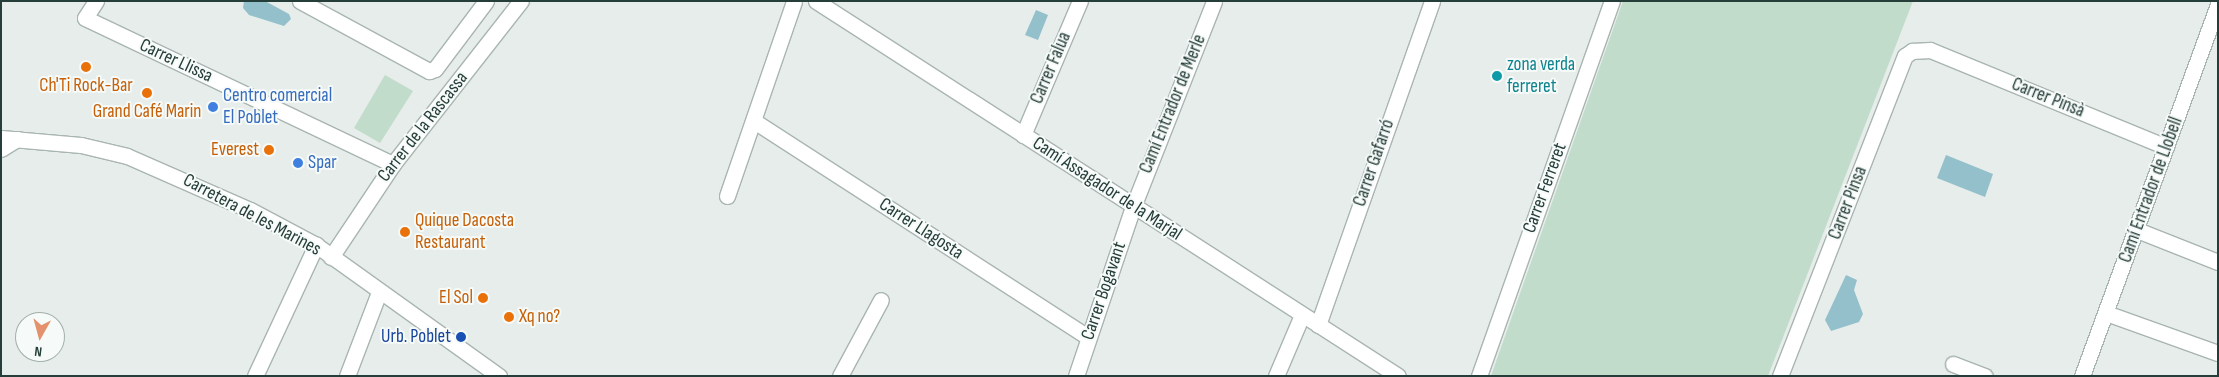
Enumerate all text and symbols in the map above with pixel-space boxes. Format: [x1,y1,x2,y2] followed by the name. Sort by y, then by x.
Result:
[1026,29,1076,107] street label: Carrer Falua
[1135,31,1211,177] street label: Camí Entrador de Merle
[136,34,216,88] street label: Carrer Llissa
[1507,54,1575,98] place label: zona verda ferreret
[80,61,92,73] marker: Ch'Ti Rock-Bar
[373,67,473,187] street label: Carrer de la Rascassa
[1491,70,1503,82] marker: zona verda ferreret
[2008,73,2088,123] street label: Carrer Pinsà
[39,75,133,97] place label: Ch'Ti Rock-Bar
[223,85,332,129] place label: Centro comercial El Poblet
[141,87,153,99] marker: Grand Café Marin
[93,101,201,123] place label: Grand Café Marin
[207,101,219,113] marker: Centro comercial El Poblet
[2114,114,2188,266] street label: Camí Entrador de Llobell
[1348,116,1400,210] street label: Carrer Gafarró
[1028,132,1186,246] street label: Camí Assagador de la Marjal
[211,139,259,161] place label: Everest
[1518,140,1572,236] street label: Carrer Ferreret
[263,144,275,156] marker: Everest
[308,152,337,174] place label: Spar
[292,157,304,169] marker: Spar
[1824,163,1872,243] street label: Carrer Pinsa
[179,169,325,261] street label: Carretera de les Marines
[875,193,967,265] street label: Carrer Llagosta
[415,210,514,254] place label: Quique Dacosta Restaurant
[399,226,411,238] marker: Quique Dacosta Restaurant
[1077,239,1131,343] street label: Carrer Bogavant
[439,287,473,309] place label: El Sol
[477,292,489,304] marker: El Sol
[519,306,560,328] place label: Xq no?
[503,311,515,323] marker: Xq no?
[15,312,65,362] north arrow
[381,326,451,348] place label: Urb. Poblet
[455,331,467,343] marker: Urb. Poblet
[33,343,43,360] text: N

